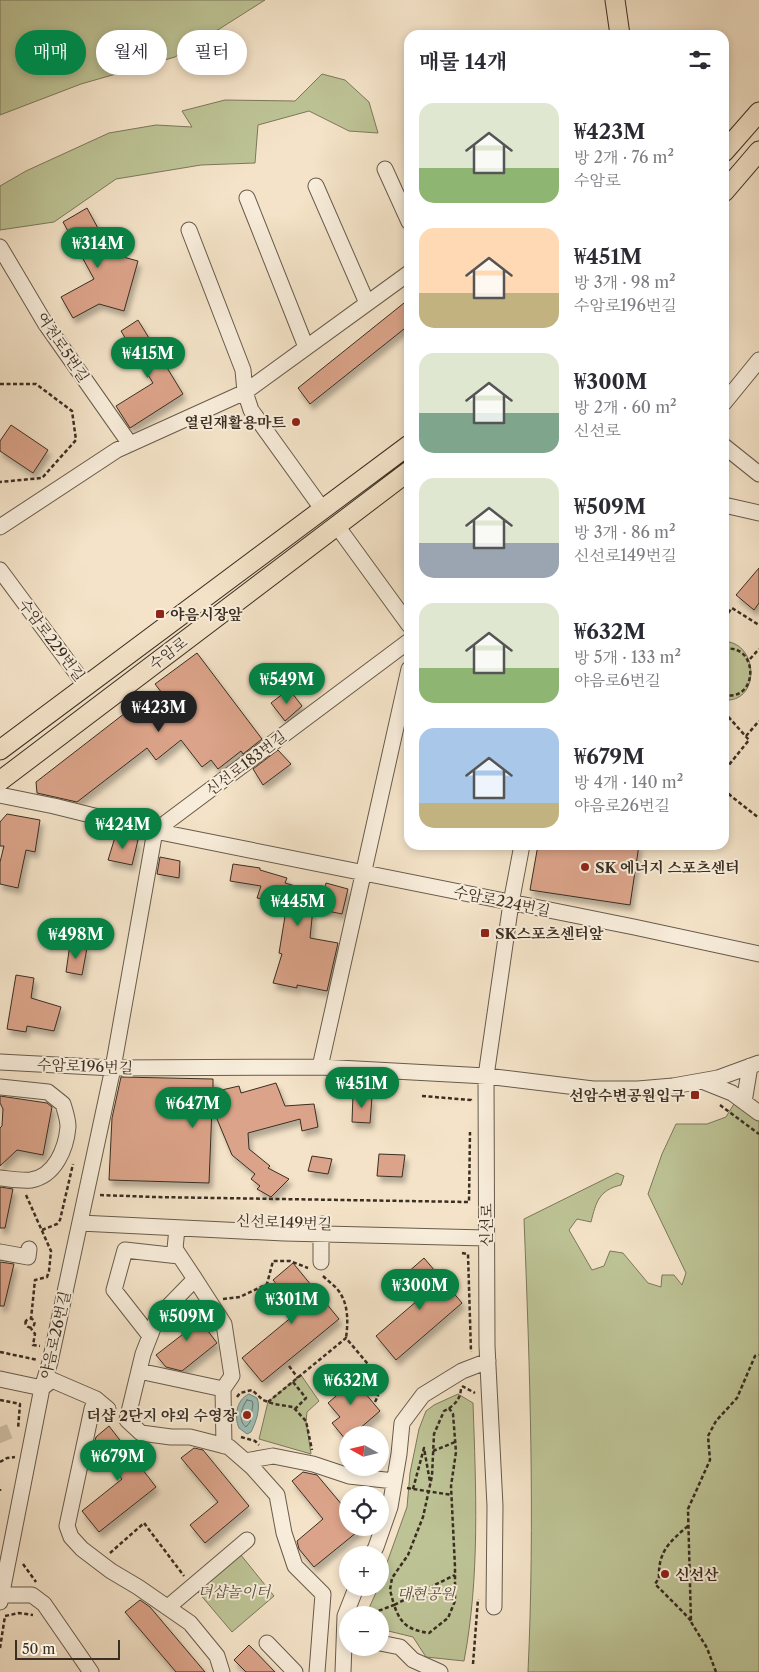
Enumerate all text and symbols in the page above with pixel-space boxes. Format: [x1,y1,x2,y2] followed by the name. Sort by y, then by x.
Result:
[15,30,86,75] chip: 매매
[96,30,167,75] chip: 월세
[177,30,247,75] chip: 필터
[686,46,714,74] icon: filters
[419,49,507,74] text: 매물 14개
[574,119,645,144] text: ₩423M
[459,123,519,183] icon: home
[574,147,674,167] text: 방 2개 · 76 m²
[574,170,620,190] text: 수암로
[63,226,133,269] pin: ₩314M
[72,233,124,253] text: ₩314M
[574,244,642,269] text: ₩451M
[459,248,519,308] icon: home
[574,272,676,292] text: 방 3개 · 98 m²
[574,295,677,315] text: 수암로196번길
[33,308,93,386] street label: 여천로5번길
[113,336,183,379] pin: ₩415M
[122,343,174,363] text: ₩415M
[574,369,647,394] text: ₩300M
[459,373,519,433] icon: home
[574,397,677,417] text: 방 2개 · 60 m²
[185,413,287,432] place label: 열린재활용마트
[290,416,302,428] marker: 열린재활용마트
[574,420,620,440] text: 신선로
[574,494,646,519] text: ₩509M
[459,498,519,558] icon: home
[574,522,676,542] text: 방 3개 · 86 m²
[574,545,677,565] text: 신선로149번길
[15,595,89,685] street label: 수암로229번길
[170,605,243,624] place label: 야음시장앞
[154,608,166,620] marker: 야음시장앞
[574,619,645,644] text: ₩632M
[459,623,519,683] icon: home
[145,632,191,674] street label: 수암로
[574,647,681,667] text: 방 5개 · 133 m²
[252,662,322,705] pin: ₩549M
[260,669,314,689] text: ₩549M
[574,670,661,690] text: 야음로6번길
[124,690,194,733] pin: ₩423M
[132,697,186,717] text: ₩423M
[202,727,290,799] street label: 신선로183번길
[574,744,644,769] text: ₩679M
[459,748,519,808] icon: home
[574,772,683,792] text: 방 4개 · 140 m²
[574,795,670,815] text: 야음로26번길
[88,808,158,850] pin: ₩424M
[96,814,150,834] text: ₩424M
[595,858,740,877] place label: SK 에너지 스포츠센터
[579,861,591,873] marker: SK 에너지 스포츠센터
[452,881,552,921] street label: 수암로224번길
[263,884,333,927] pin: ₩445M
[271,891,325,911] text: ₩445M
[41,918,111,960] pin: ₩498M
[48,924,104,944] text: ₩498M
[495,924,604,943] place label: SK스포츠센터앞
[479,927,491,939] marker: SK스포츠센터앞
[37,1055,133,1077] street label: 수암로196번길
[327,1066,397,1109] pin: ₩451M
[336,1073,388,1093] text: ₩451M
[158,1086,228,1129] pin: ₩647M
[569,1086,686,1105] place label: 선암수변공원입구
[689,1089,701,1101] marker: 선암수변공원입구
[166,1093,220,1113] text: ₩647M
[477,1203,496,1247] street label: 신선로
[236,1211,332,1233] street label: 신선로149번길
[385,1268,455,1311] pin: ₩300M
[392,1275,448,1295] text: ₩300M
[257,1282,327,1325] pin: ₩301M
[36,1289,74,1381] street label: 야음로26번길
[266,1289,318,1309] text: ₩301M
[152,1300,222,1342] pin: ₩509M
[160,1306,214,1326] text: ₩509M
[316,1364,386,1406] pin: ₩632M
[324,1370,378,1390] text: ₩632M
[86,1406,238,1425] place label: 더샵 2단지 야외 수영장
[241,1409,253,1421] marker: 더샵 2단지 야외 수영장
[339,1426,389,1476] north arrow
[339,1426,389,1656] map controls
[83,1440,153,1482] pin: ₩679M
[91,1446,145,1466] text: ₩679M
[339,1486,389,1536] button: locate
[339,1546,389,1596] button: +
[675,1565,719,1584] place label: 신선산
[659,1568,671,1580] marker: 신선산
[198,1582,272,1601] park label: 뎌샵놀이터
[397,1584,456,1603] park label: 대현공원
[339,1606,389,1656] button: −
[15,1637,120,1660] scale bar
[22,1640,55,1658] text: 50 m

